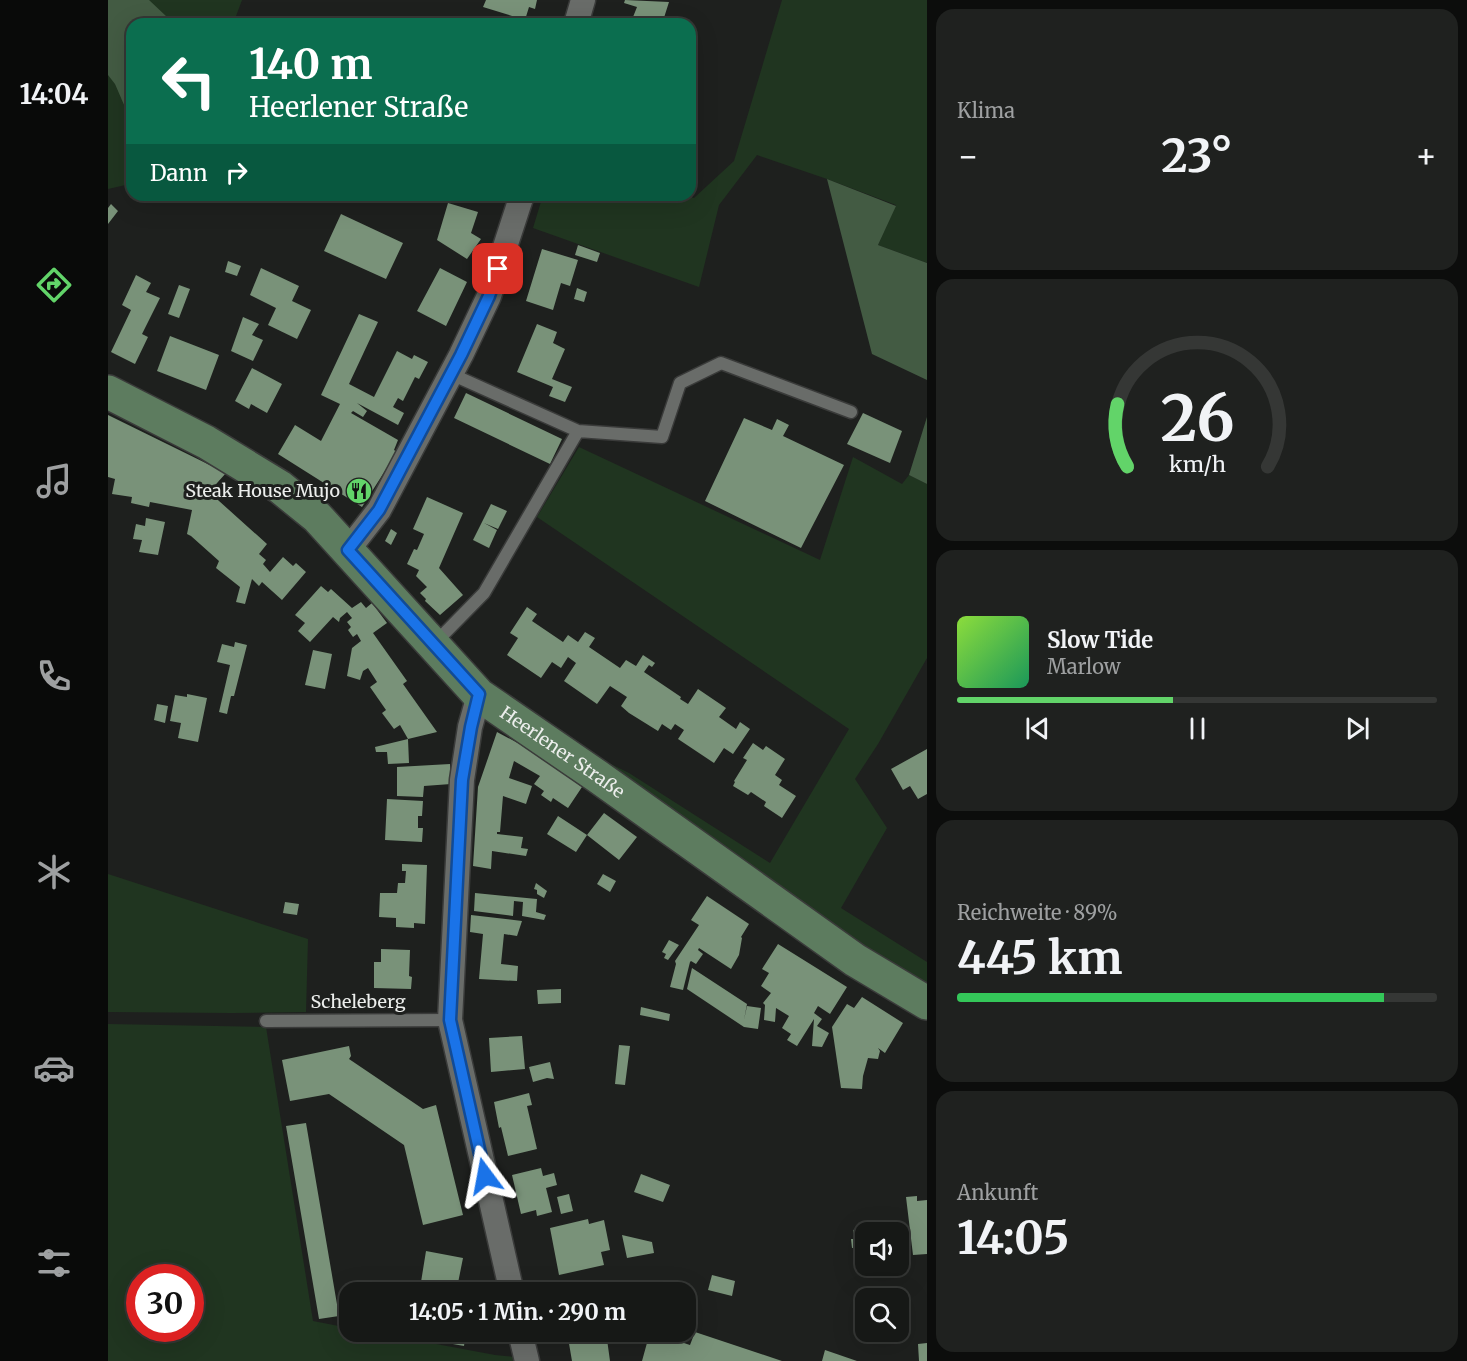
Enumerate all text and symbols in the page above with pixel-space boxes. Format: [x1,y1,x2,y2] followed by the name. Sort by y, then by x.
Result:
[249,38,372,90] text: 140 m
[150,42,228,120] icon: left
[20,77,88,111] text: 14:04
[249,90,468,124] text: Heerlener Straße
[957,98,1015,123] text: Klima
[1161,128,1233,184] text: 23°
[957,136,979,177] text: −
[1415,136,1437,177] text: +
[220,156,253,189] icon: right
[150,159,208,187] text: Dann
[472,243,523,294] pin
[481,252,514,285] icon: arrive
[33,264,75,306] icon: directions
[1160,380,1234,458] text: 26
[1169,452,1225,479] text: km/h
[33,460,75,502] icon: music
[344,476,374,506] restaurant icon: Steak House Mujo
[185,479,340,502] place label: Steak House Mujo
[1047,626,1153,654] text: Slow Tide
[1047,654,1121,679] text: Marlow
[33,655,75,697] icon: phone
[496,701,629,803] street label: Heerlener Straße
[1021,712,1054,745] icon: previous
[1181,712,1214,745] icon: pause
[1341,712,1374,745] icon: next
[33,851,75,893] icon: climate
[957,900,1118,925] text: Reichweite · 89%
[957,930,1122,986] text: 445 km
[310,990,406,1013] street label: Scheleberg
[33,1047,75,1089] icon: car
[453,1144,517,1208] position arrow
[957,1180,1038,1205] text: Ankunft
[957,1210,1069,1266] text: 14:05
[855,1222,909,1342] map controls
[855,1222,909,1276] button: sound
[33,1242,75,1284] icon: filters
[126,1264,204,1342] speed limit sign: 30
[855,1288,909,1342] button: search
[409,1298,626,1326] text: 14:05 · 1 Min. · 290 m

